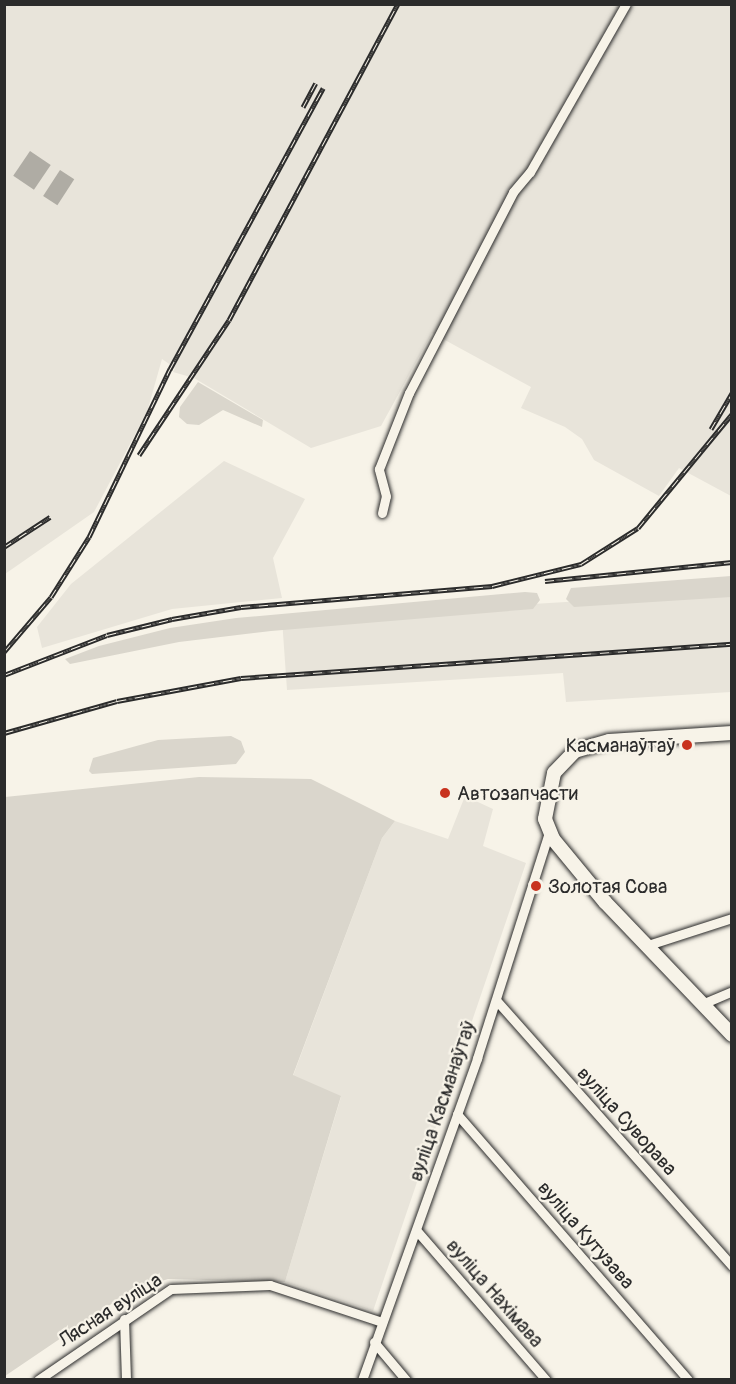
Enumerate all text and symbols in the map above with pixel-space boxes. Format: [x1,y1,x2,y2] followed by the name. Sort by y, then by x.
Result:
[566,733,675,757] place label: Касманаўтаў
[680,738,694,752] marker: Касманаўтаў
[457,781,578,805] place label: Автозапчасти
[438,786,452,800] marker: Автозапчасти
[548,874,667,898] place label: Золотая Сова
[529,879,543,893] marker: Золотая Сова
[403,1018,481,1184] street label: вуліца Касманаўтаў
[572,1062,682,1180] street label: вуліца Суворава
[533,1176,639,1294] street label: вуліца Кутузава
[441,1234,549,1352] street label: вуліца Нахімава
[54,1268,166,1352] street label: Лясная вуліца

